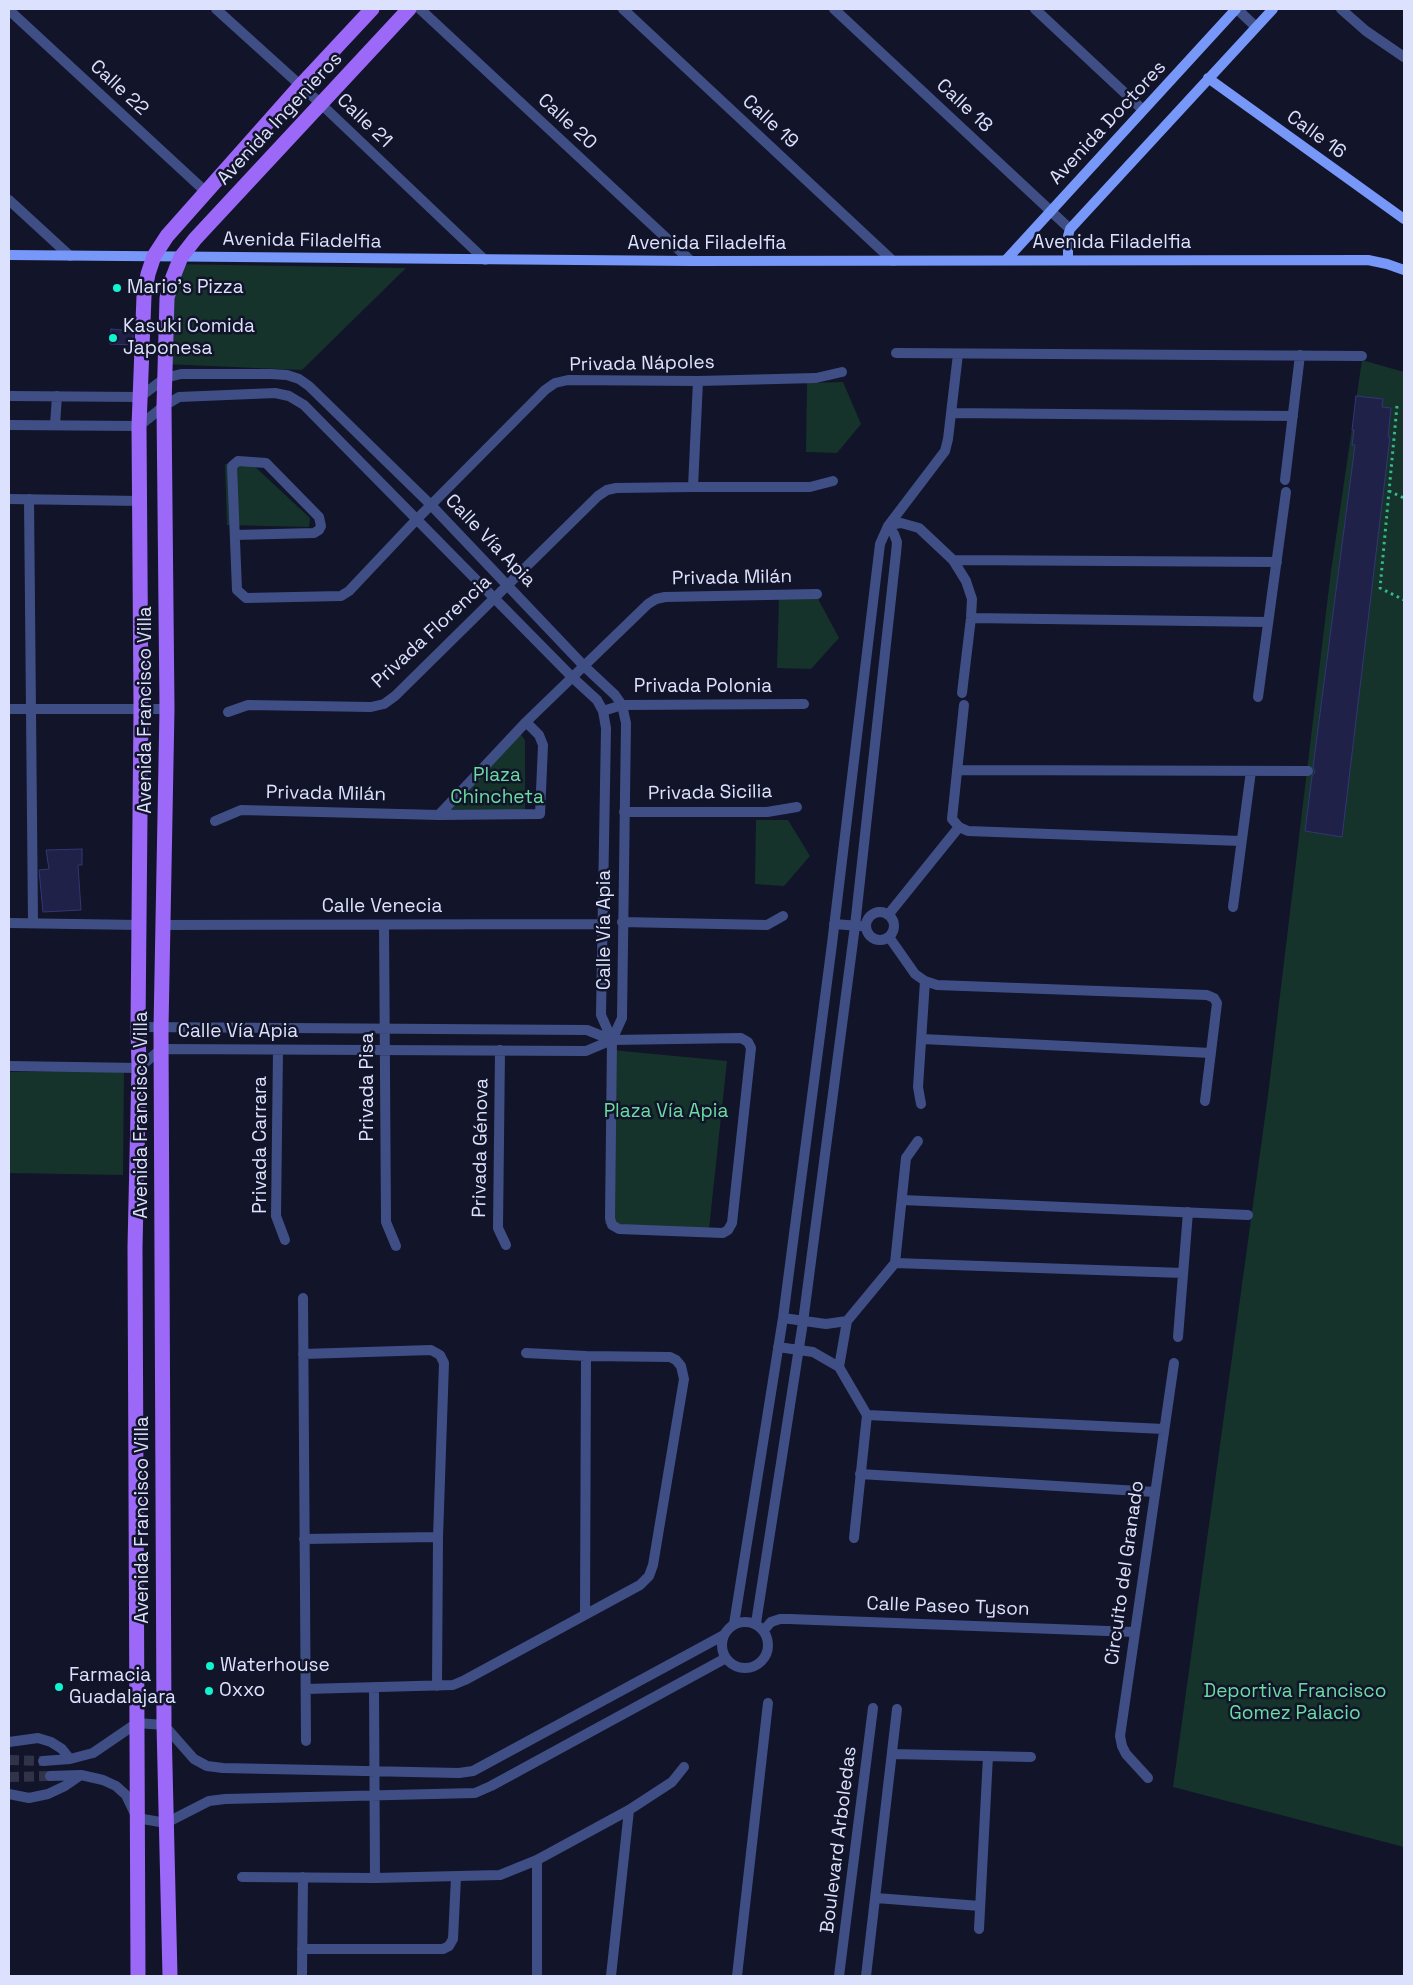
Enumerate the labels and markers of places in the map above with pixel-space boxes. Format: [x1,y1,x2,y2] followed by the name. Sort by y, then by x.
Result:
[127,277,244,299] place label: Mario's Pizza
[111,282,123,294] marker: Mario's Pizza
[123,316,255,360] place label: Kasuki Comida Japonesa
[107,332,119,344] marker: Kasuki Comida Japonesa
[220,1655,330,1677] place label: Waterhouse
[204,1660,216,1672] marker: Waterhouse
[69,1665,176,1709] place label: Farmacia Guadalajara
[219,1680,265,1702] place label: Oxxo
[53,1681,65,1693] marker: Farmacia Guadalajara
[203,1685,215,1697] marker: Oxxo

